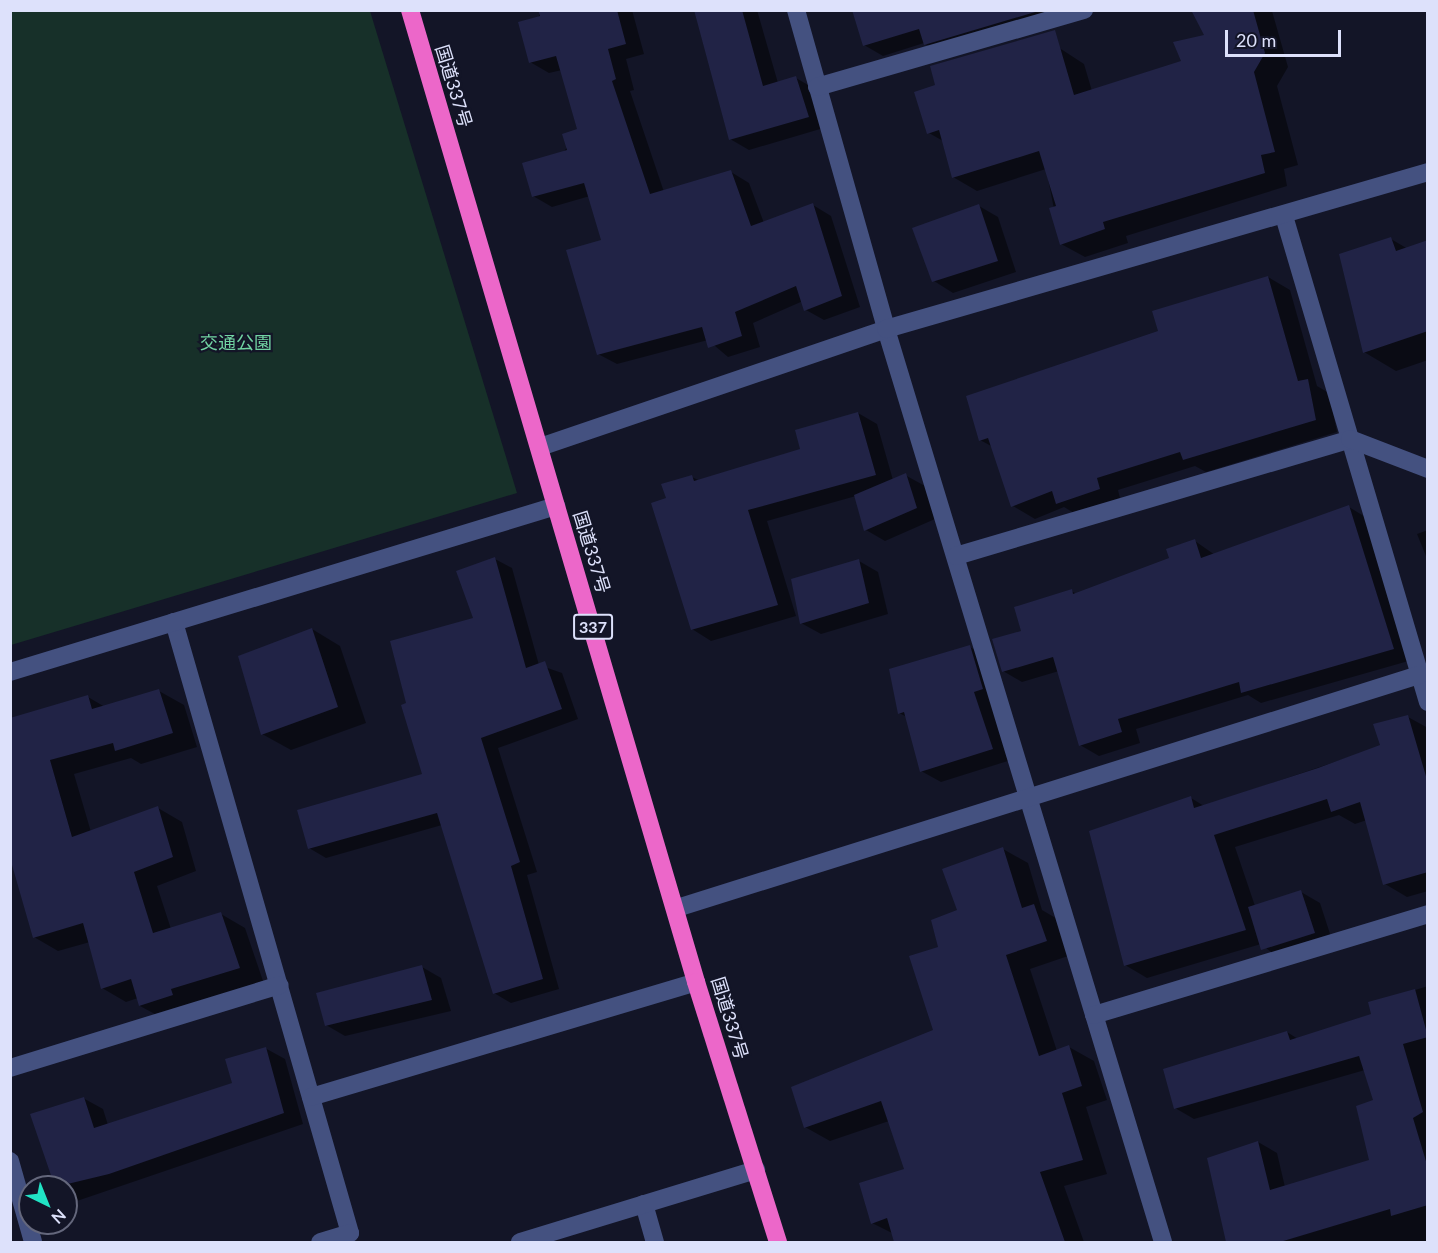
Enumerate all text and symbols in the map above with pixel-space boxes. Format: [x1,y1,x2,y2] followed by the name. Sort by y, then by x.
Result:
[1228,18,1344,56] scale bar
[1236,29,1276,51] text: 20 m
[431,42,477,130] street label: 国道337号
[200,331,272,353] park label: 交通公園
[569,508,615,596] street label: 国道337号
[572,614,614,640] road number: 337
[707,974,753,1062] street label: 国道337号
[18,1175,78,1235] north arrow
[48,1206,70,1228] text: N

